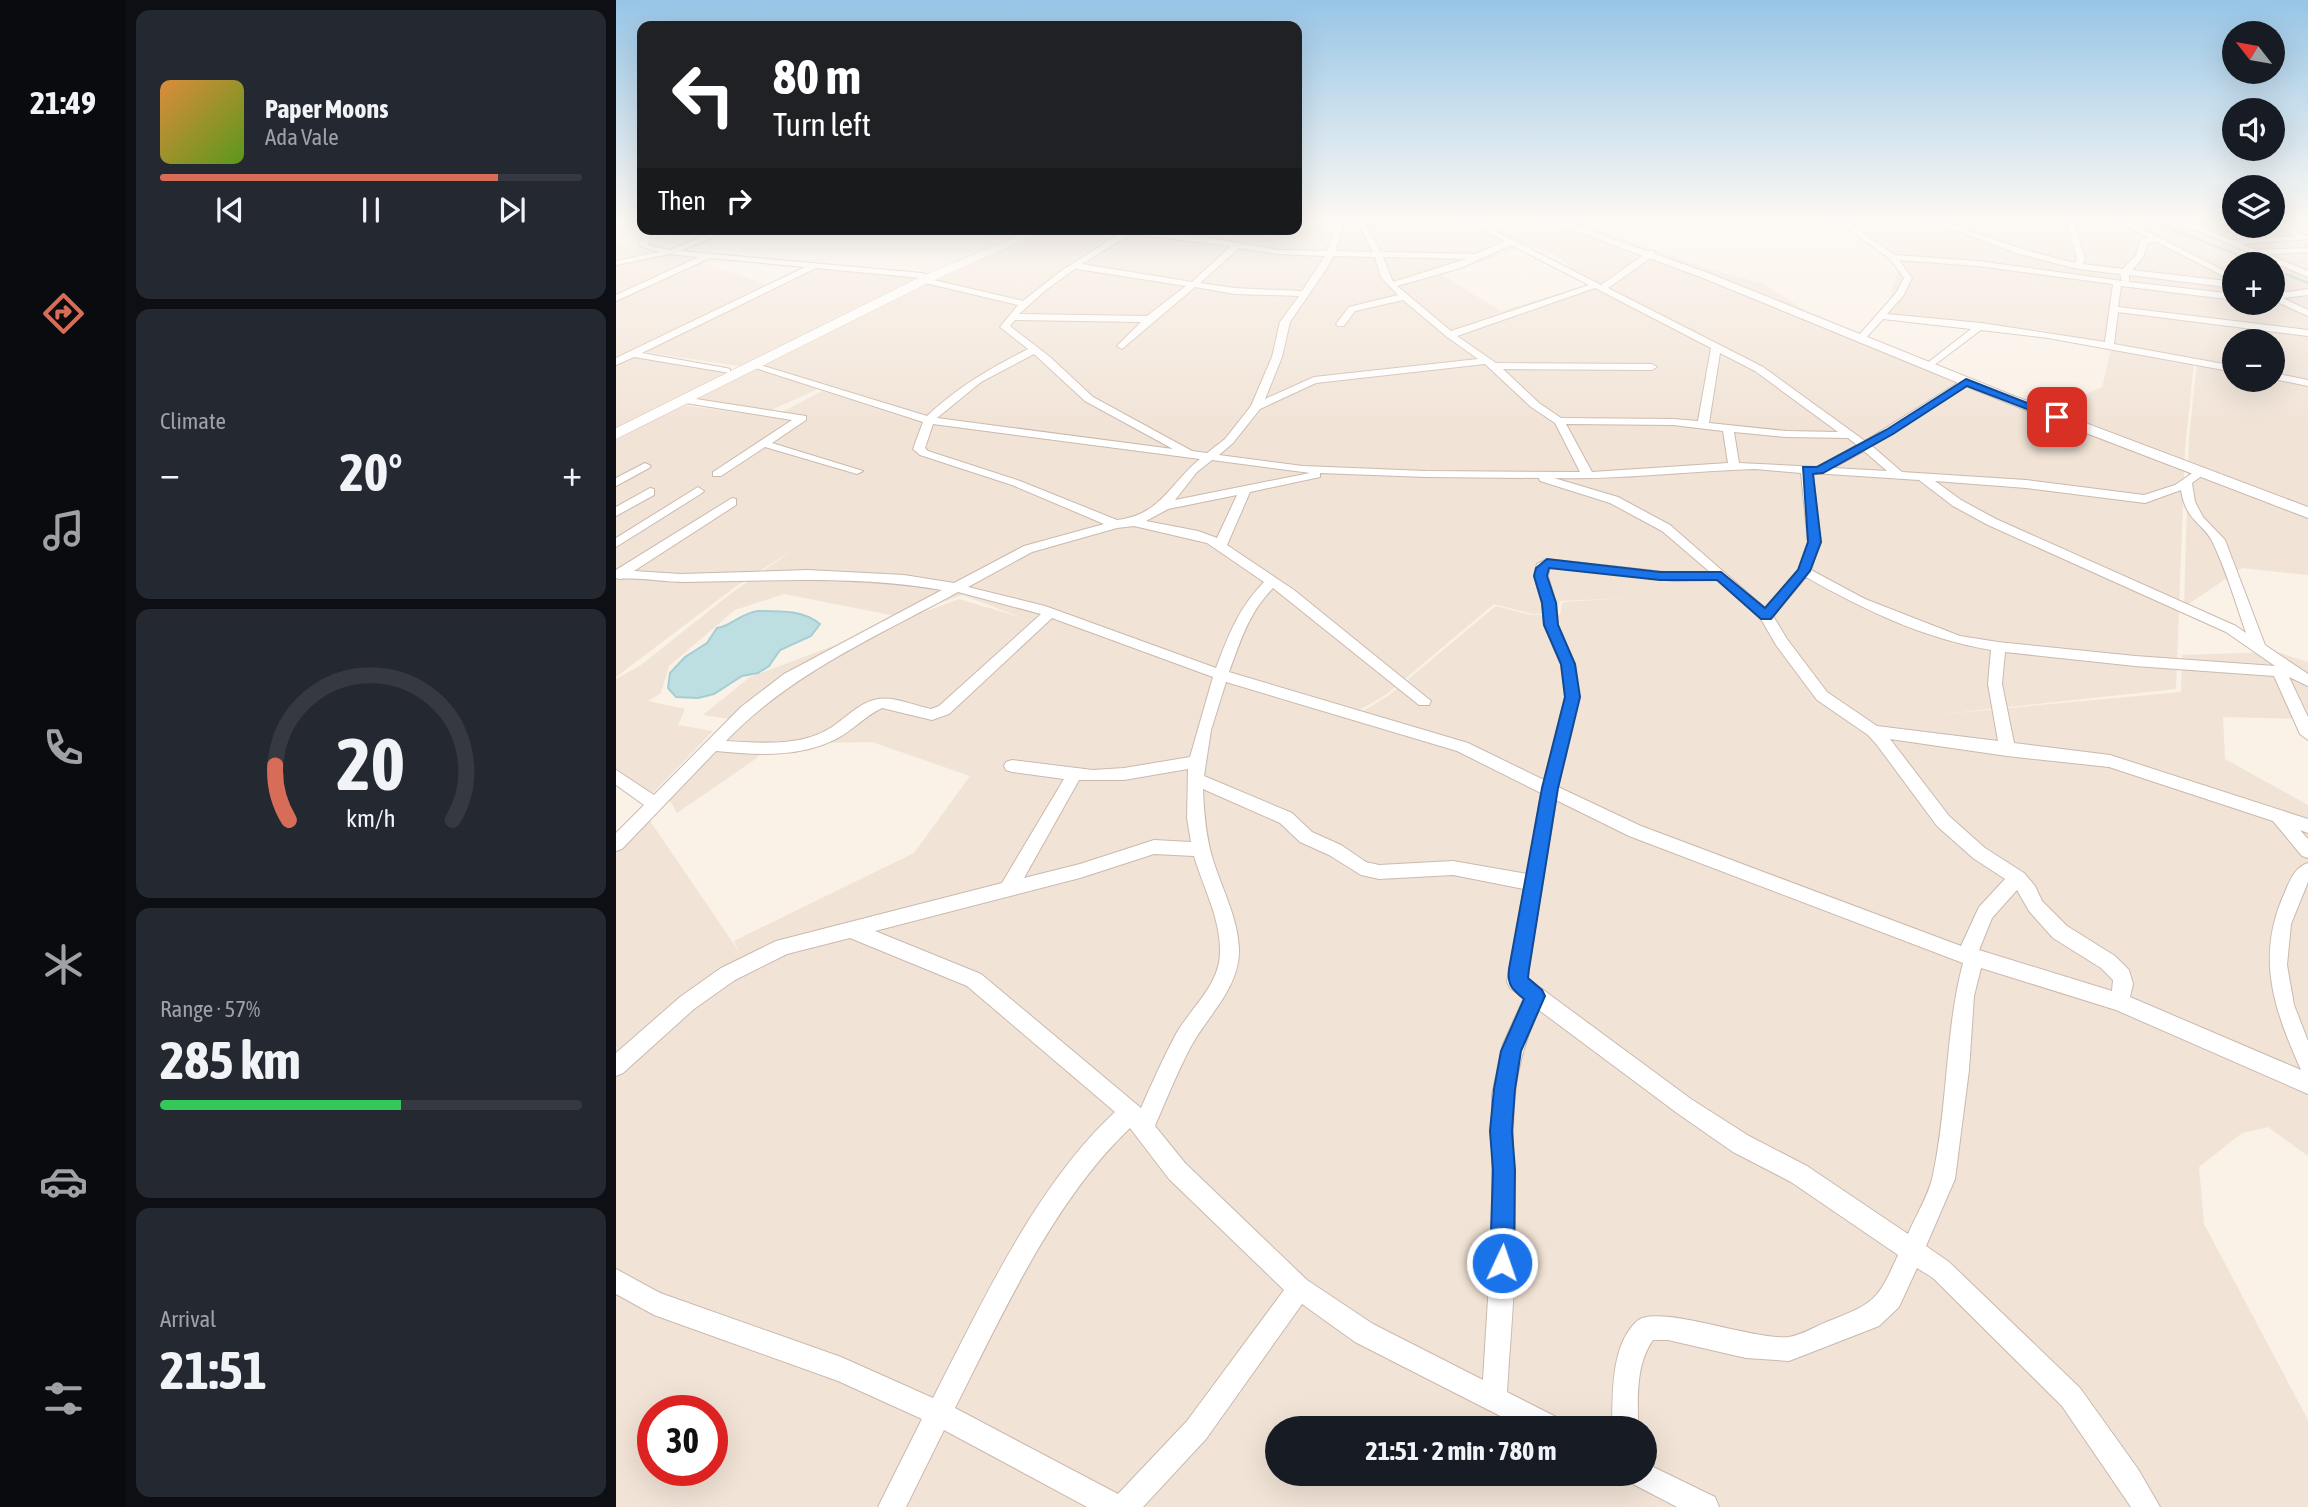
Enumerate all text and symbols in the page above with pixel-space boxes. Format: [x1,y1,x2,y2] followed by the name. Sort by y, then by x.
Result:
[2222,21,2286,84] north arrow
[2222,21,2285,392] map controls
[773,48,861,104] text: 80 m
[658,49,749,140] icon: left
[30,84,96,121] text: 21:49
[265,94,388,124] text: Paper Moons
[2222,98,2285,161] button: sound
[773,106,871,143] text: Turn left
[265,124,339,150] text: Ada Vale
[2222,175,2285,238] button: layers
[720,182,758,220] icon: right
[658,186,706,216] text: Then
[211,191,249,229] icon: previous
[352,191,390,229] icon: pause
[493,191,531,229] icon: next
[2222,252,2285,315] button: +
[39,289,88,338] icon: directions
[2222,329,2285,392] button: −
[2027,387,2087,447] pin
[2038,398,2076,436] icon: arrive
[160,408,226,434] text: Climate
[339,442,403,502] text: 20°
[160,451,180,494] text: −
[562,451,582,494] text: +
[39,506,88,555] icon: music
[337,722,405,805] text: 20
[39,723,88,772] icon: phone
[346,803,396,831] text: km/h
[39,940,88,989] icon: climate
[160,996,260,1022] text: Range · 57%
[160,1030,301,1090] text: 285 km
[39,1157,88,1206] icon: car
[1465,1226,1539,1300] position arrow
[160,1306,216,1332] text: Arrival
[160,1340,267,1400] text: 21:51
[39,1374,88,1423] icon: filters
[637,1395,728,1486] speed limit sign: 30
[1366,1436,1556,1466] text: 21:51 · 2 min · 780 m

